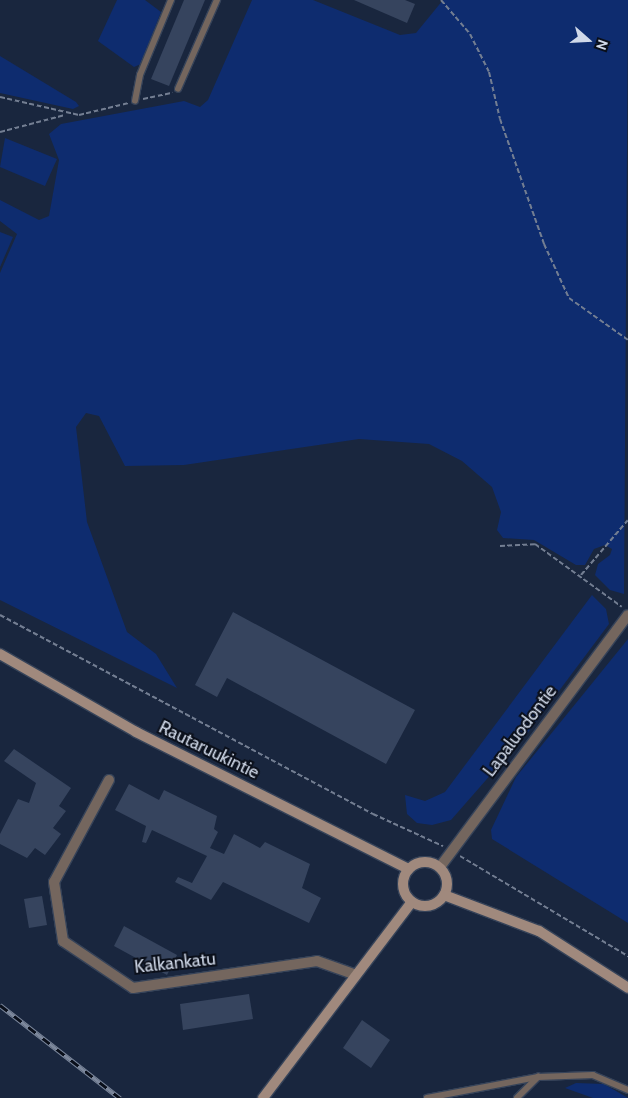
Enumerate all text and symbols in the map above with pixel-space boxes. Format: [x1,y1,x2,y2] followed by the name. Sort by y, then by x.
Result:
[563,15,613,65] north arrow
[592,37,612,52] text: N
[479,681,561,781] street label: Lapaluodontie
[155,716,263,784] street label: Rautaruukintie
[133,948,217,978] street label: Kalkankatu

